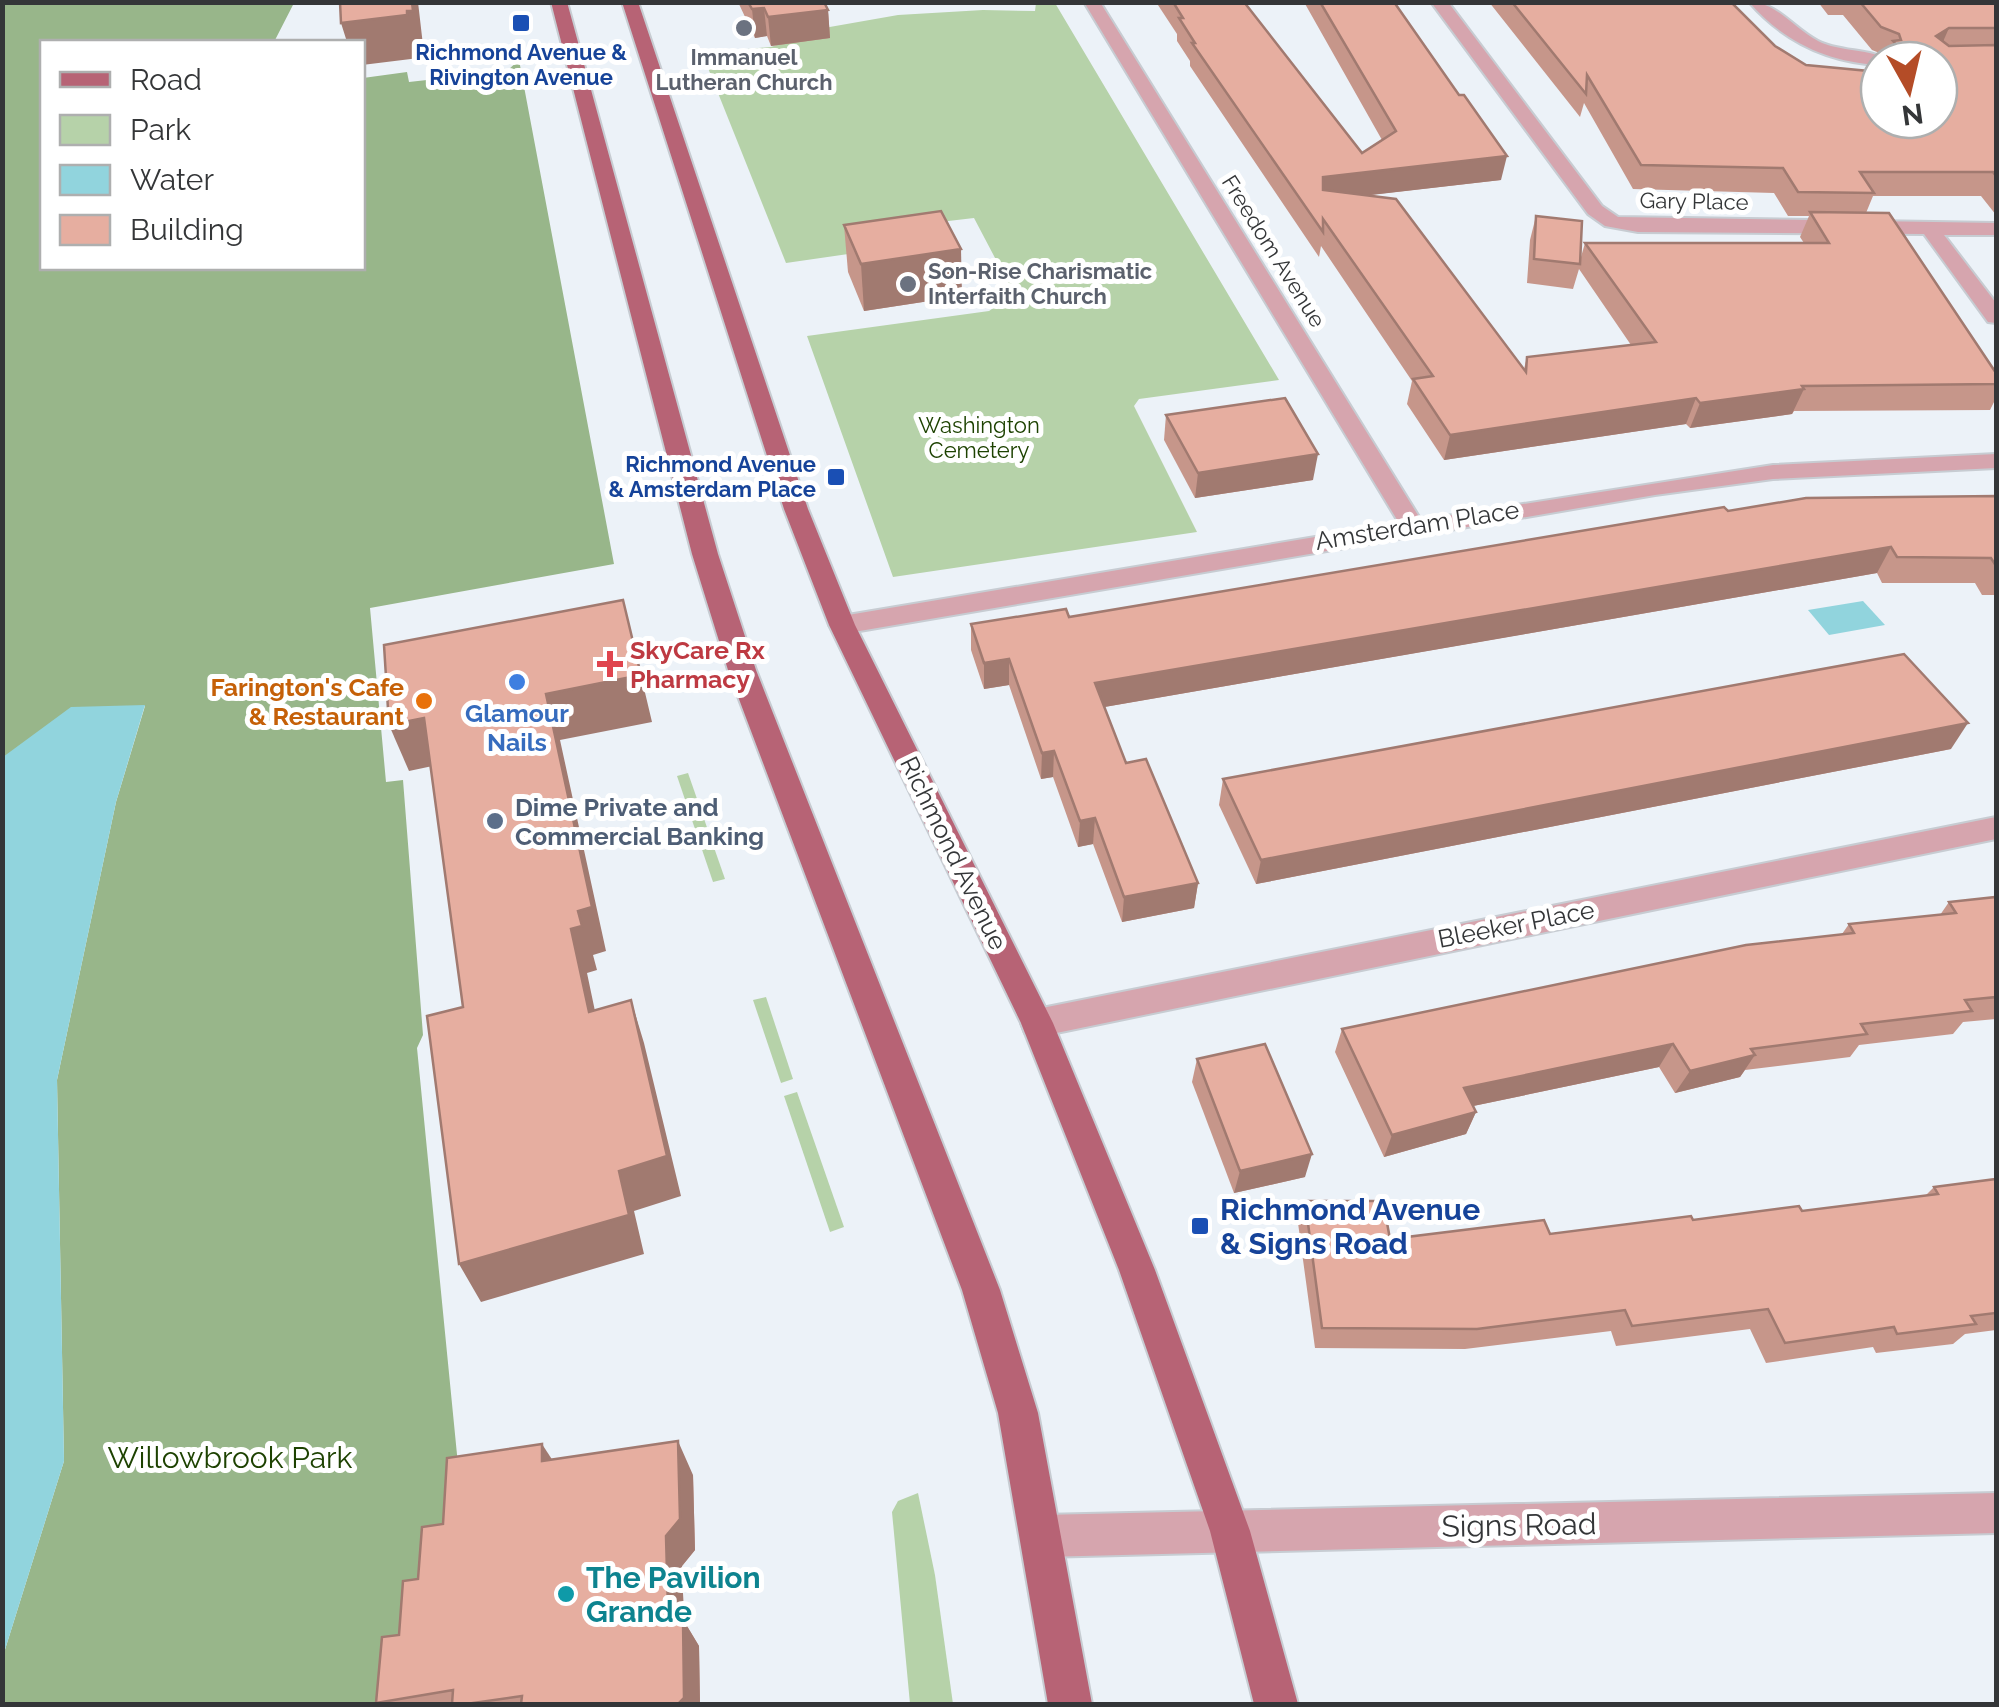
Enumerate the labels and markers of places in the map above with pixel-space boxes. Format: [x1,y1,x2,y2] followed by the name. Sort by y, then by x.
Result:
[510,12,532,34] marker: Richmond Avenue & Rivington Avenue
[733,17,755,39] marker: Immanuel Lutheran Church
[415,39,627,90] place label: Richmond Avenue & Rivington Avenue
[655,44,833,95] place label: Immanuel Lutheran Church
[928,258,1152,309] place label: Son-Rise Charismatic Interfaith Church
[897,273,919,295] marker: Son-Rise Charismatic Interfaith Church
[608,451,816,502] place label: Richmond Avenue & Amsterdam Place
[825,466,847,488] marker: Richmond Avenue & Amsterdam Place
[630,635,766,694] place label: SkyCare Rx Pharmacy
[599,653,621,675] marker: SkyCare Rx Pharmacy
[506,671,528,693] marker: Glamour Nails
[210,672,404,731] place label: Farington's Cafe & Restaurant
[413,690,435,712] marker: Farington's Cafe & Restaurant
[465,698,569,757] place label: Glamour Nails
[515,792,764,851] place label: Dime Private and Commercial Banking
[484,810,506,832] marker: Dime Private and Commercial Banking
[1220,1192,1480,1261] place label: Richmond Avenue & Signs Road
[1189,1215,1211,1237] marker: Richmond Avenue & Signs Road
[586,1560,761,1629] place label: The Pavilion Grande
[555,1583,577,1605] marker: The Pavilion Grande

